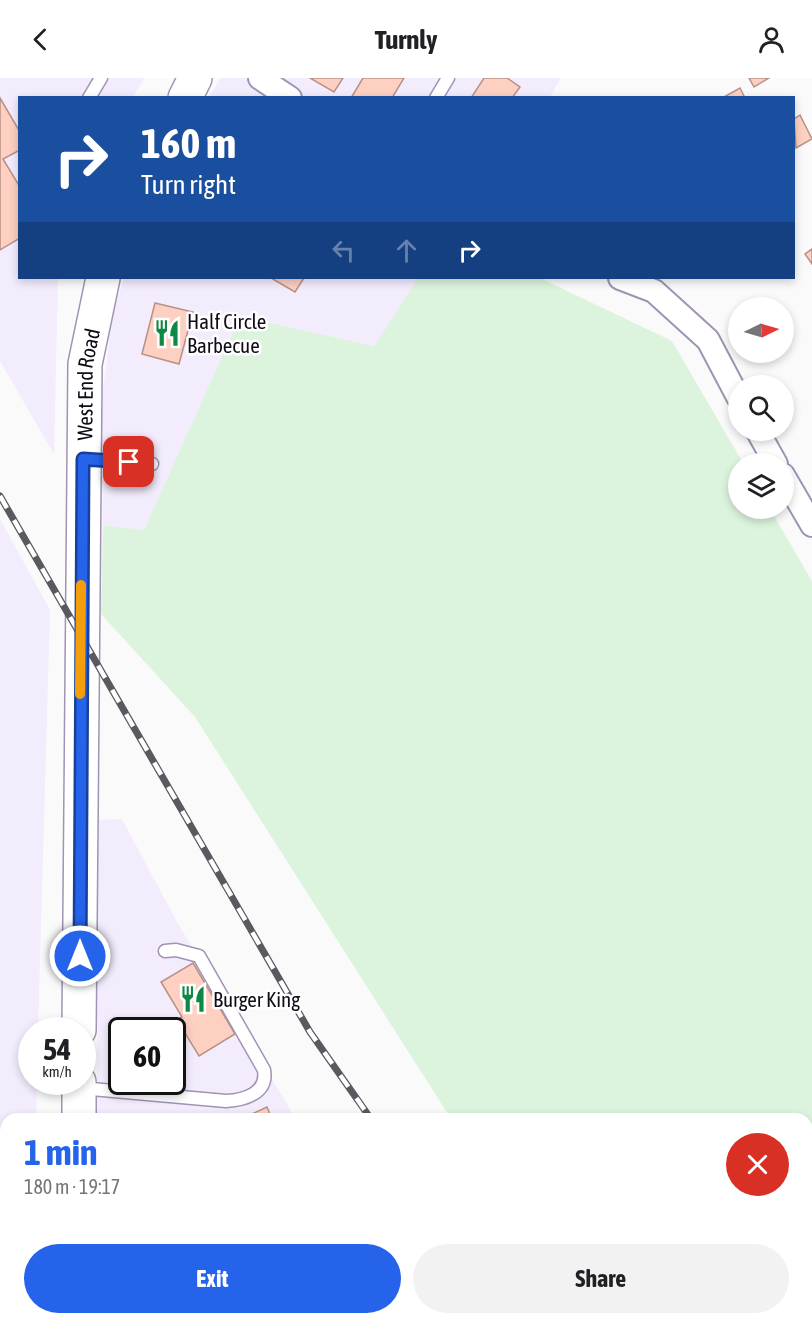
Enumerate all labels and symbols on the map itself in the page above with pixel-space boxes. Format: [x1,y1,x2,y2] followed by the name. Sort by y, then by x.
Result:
[728,297,794,363] north arrow
[187,309,266,357] place label: Half Circle Barbecue
[152,318,182,348] restaurant icon: Half Circle Barbecue
[72,326,104,440] street label: West End Road
[103,436,154,487] pin
[48,924,112,988] position arrow
[178,984,208,1014] restaurant icon: Burger King
[213,987,300,1011] place label: Burger King
[108,1017,186,1095] speed limit sign: 60

